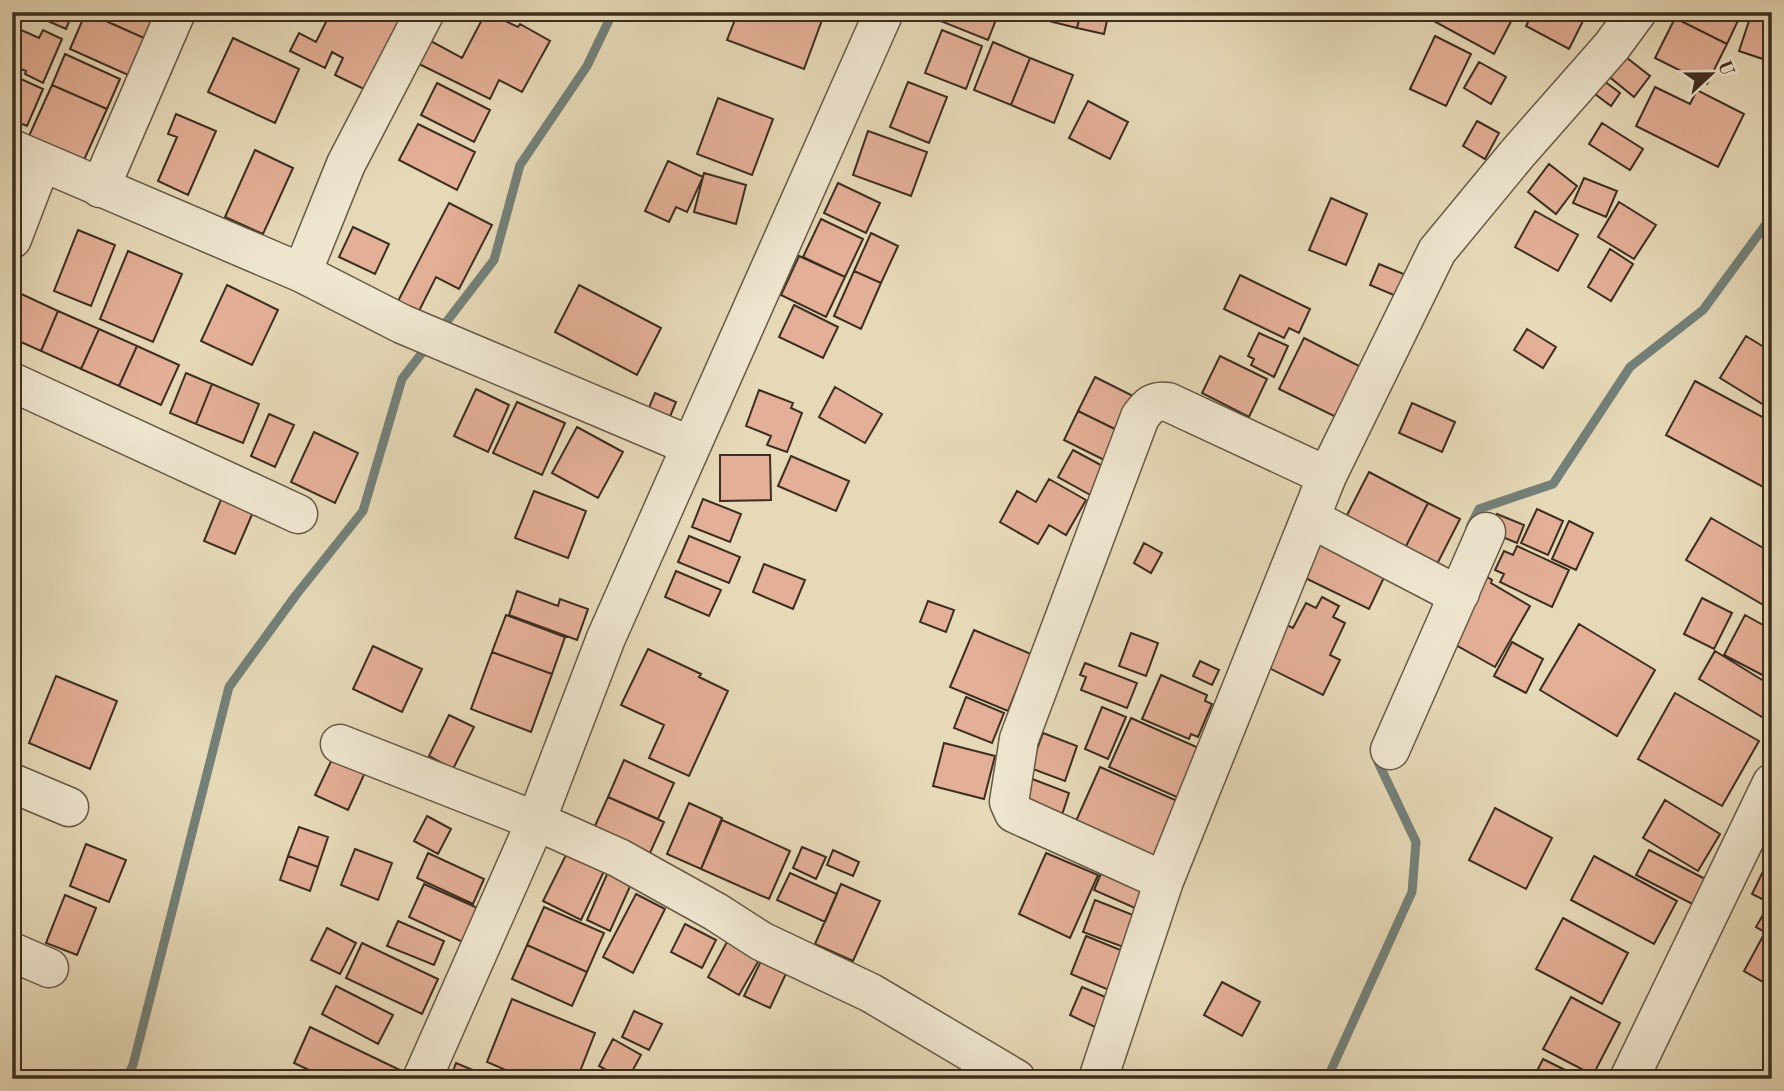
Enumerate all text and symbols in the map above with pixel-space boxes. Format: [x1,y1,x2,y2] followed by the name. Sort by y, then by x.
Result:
[1676,38,1746,108] north arrow
[1713,58,1736,79] text: U

